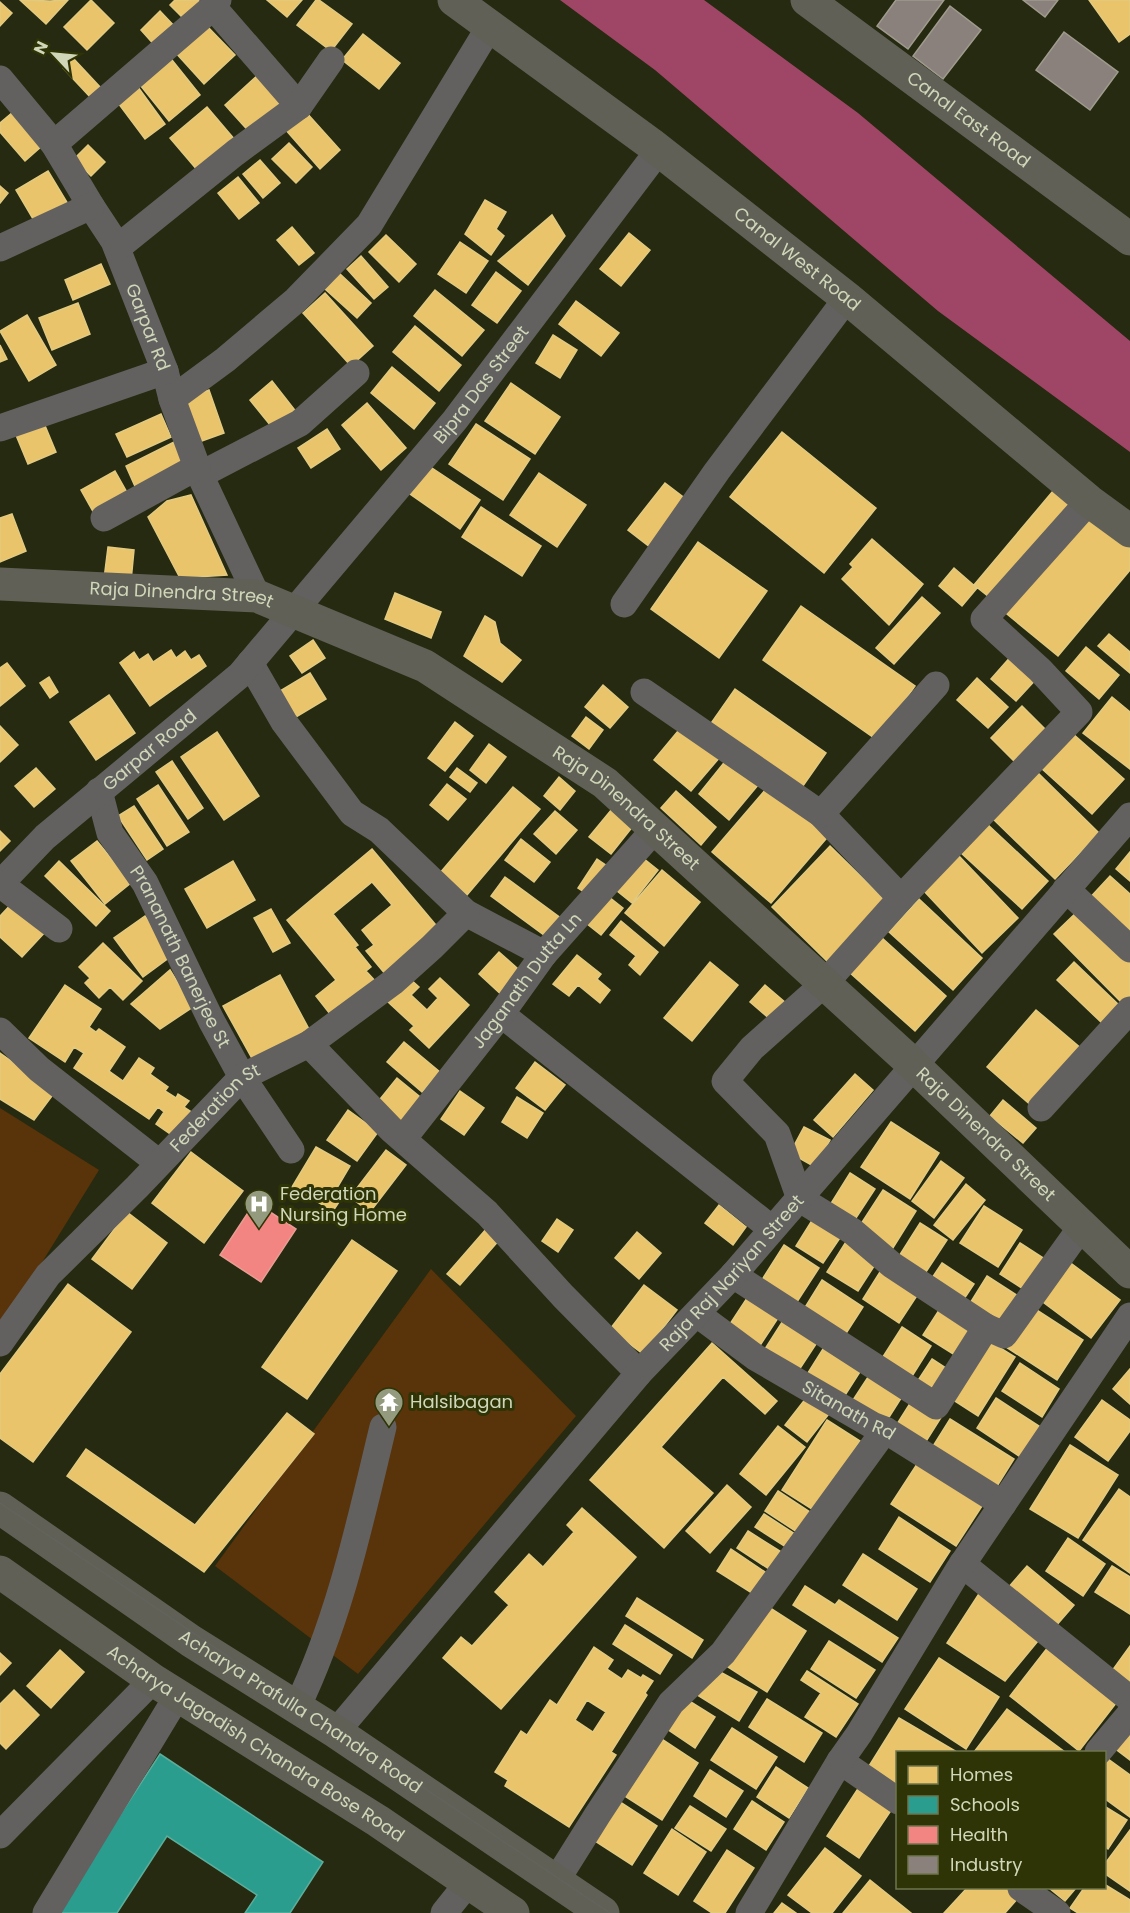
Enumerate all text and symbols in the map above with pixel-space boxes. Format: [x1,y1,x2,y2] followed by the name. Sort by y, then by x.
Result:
[24,24,84,84] north arrow
[28,37,54,58] text: N
[902,65,1036,173] street label: Canal East Road
[729,201,866,316] street label: Canal West Road
[120,280,177,374] street label: Garpar Rd
[427,320,534,449] street label: Bipra Das Street
[89,575,278,614] street label: Raja Dinendra Street
[97,703,202,796] street label: Garpar Road
[548,739,706,876] street label: Raja Dinendra Street
[124,860,237,1052] street label: Prananath Banerjee St
[465,907,587,1054] street label: Jaganath Dutta Ln
[164,1057,264,1157] street label: Federation St
[911,1061,1062,1207] street label: Raja Dinendra Street
[280,1181,407,1227] place label: Federation Nursing Home
[243,1188,275,1230] hospital icon: Federation Nursing Home
[653,1189,809,1357] street label: Raja Raj Nariyan Street
[797,1374,901,1446] street label: Sitanath Rd
[373,1386,405,1428] temple icon: Halsibagan
[410,1389,513,1414] place label: Halsibagan
[174,1623,427,1799] street label: Acharya Prafulla Chandra Road
[102,1638,410,1848] street label: Acharya Jagadish Chandra Bose Road
[896,1751,1106,1889] legend
[950,1762,1013,1787] text: Homes
[950,1792,1020,1817] text: Schools
[950,1822,1008,1847] text: Health
[950,1852,1022,1877] text: Industry

